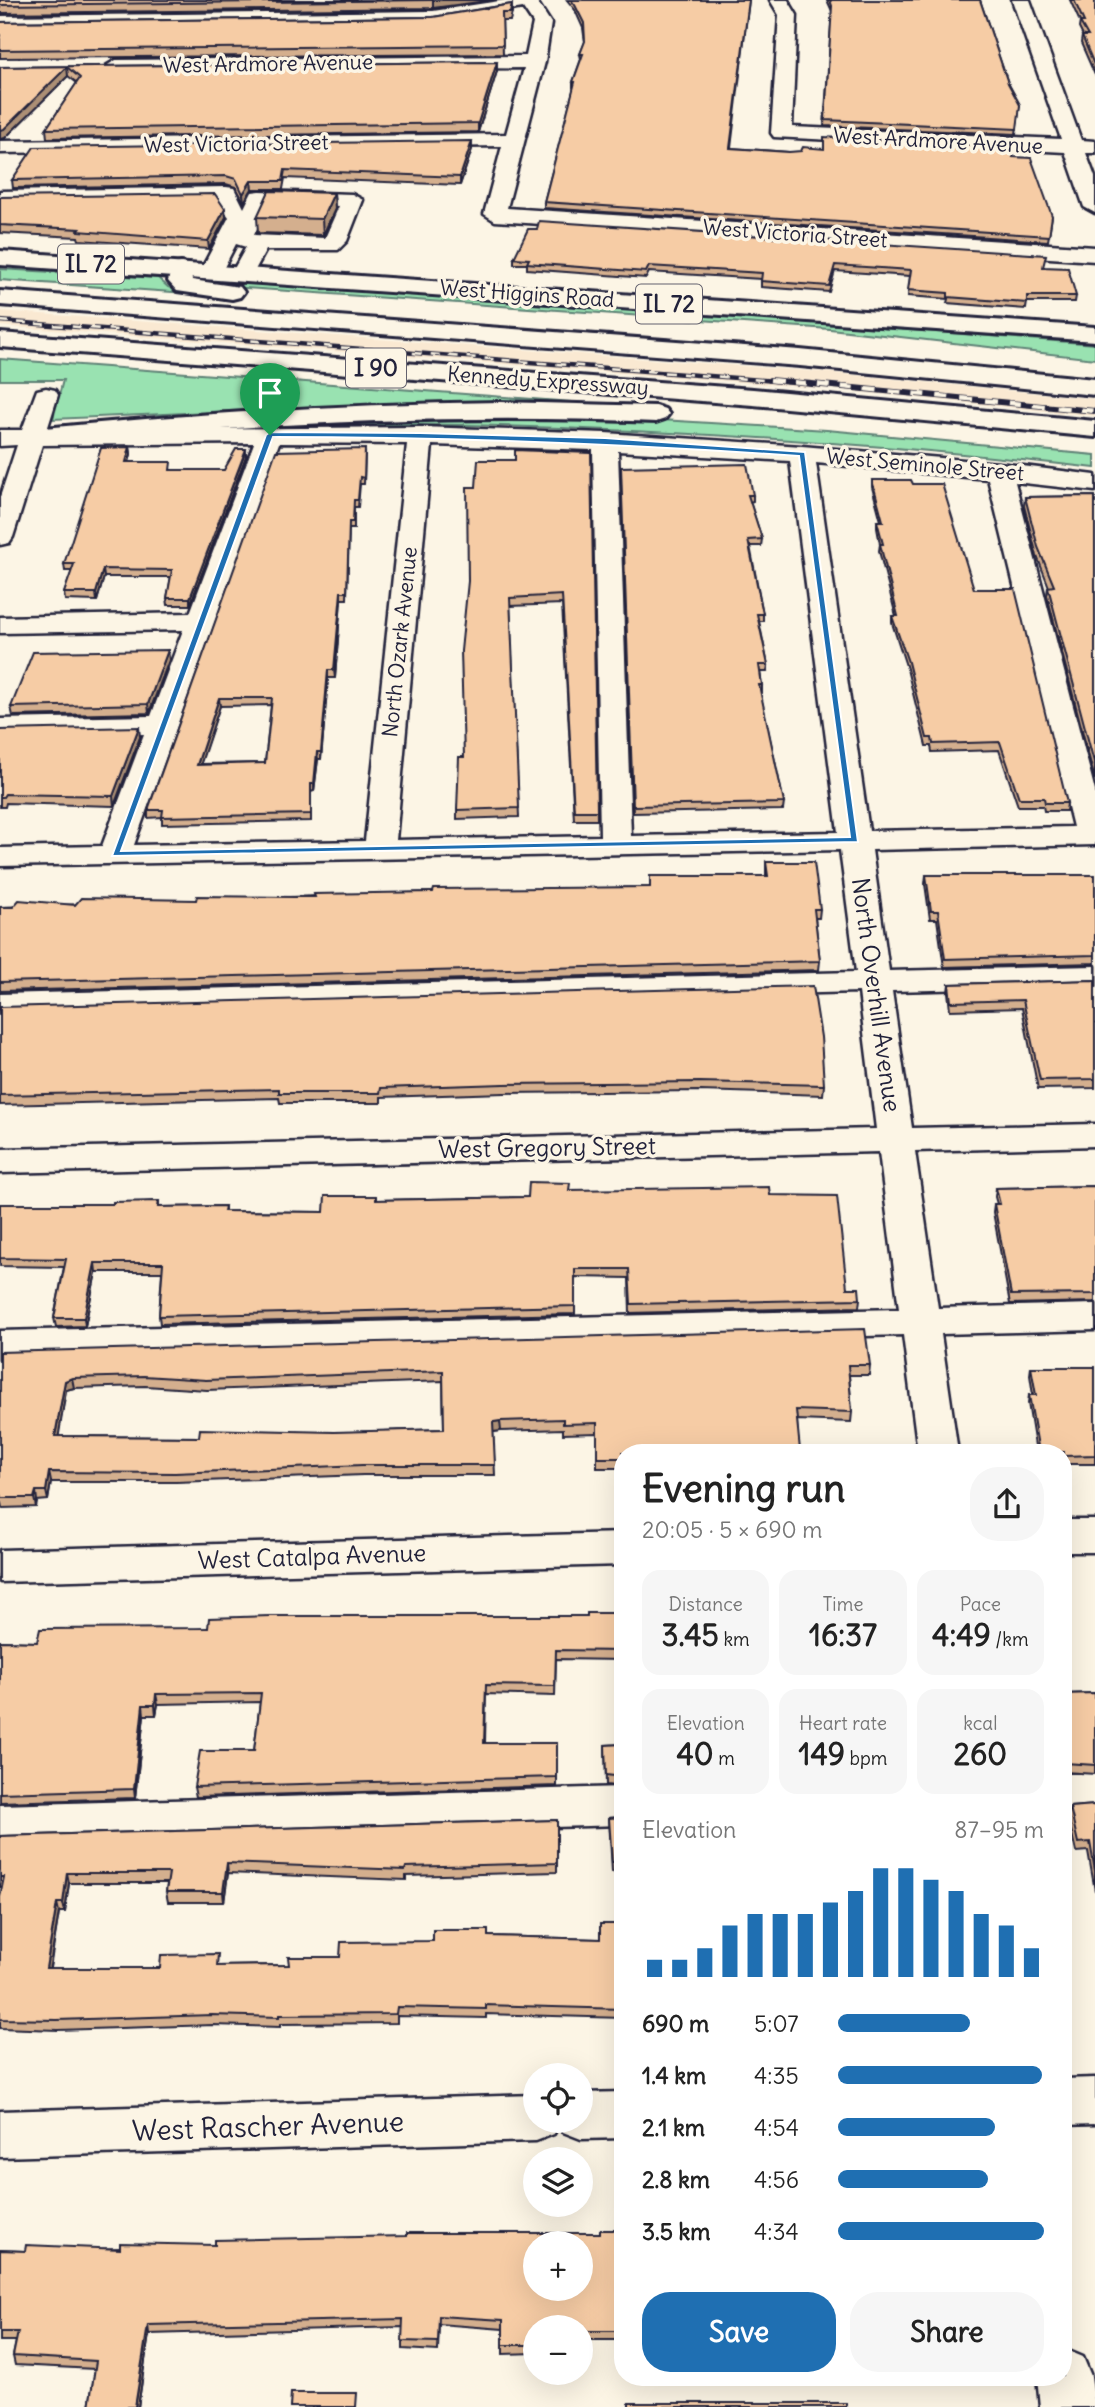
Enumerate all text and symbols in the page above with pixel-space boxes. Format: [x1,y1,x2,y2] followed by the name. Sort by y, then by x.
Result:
[163,48,373,79] street label: West Ardmore Avenue
[832,122,1044,159] street label: West Ardmore Avenue
[143,128,329,159] street label: West Victoria Street
[702,214,888,253] street label: West Victoria Street
[58,244,124,284] road number: IL 72
[439,274,615,313] street label: West Higgins Road
[636,284,702,324] road number: IL 72
[346,348,406,388] road number: I 90
[446,360,650,401] street label: Kennedy Expressway
[240,363,300,435] pin
[251,374,289,412] icon: arrive
[825,442,1025,487] street label: West Seminole Street
[376,545,423,739] street label: North Ozark Avenue
[846,876,908,1114] street label: North Overhill Avenue
[438,1130,656,1164] street label: West Gregory Street
[642,1465,845,1512] text: Evening run
[970,1467,1044,1541] button: share
[642,1515,822,1544] text: 20:05 · 5 × 690 m
[197,1537,427,1575] street label: West Catalpa Avenue
[669,1592,743,1616] text: Distance
[822,1592,864,1616] text: Time
[960,1592,1001,1616] text: Pace
[662,1616,719,1654] text: 3.45
[809,1616,877,1654] text: 16:37
[932,1616,991,1654] text: 4:49
[719,1627,750,1651] text: km
[991,1627,1029,1651] text: /km
[667,1711,745,1735] text: Elevation
[799,1711,887,1735] text: Heart rate
[963,1711,997,1735] text: kcal
[677,1735,714,1773] text: 40
[798,1735,845,1773] text: 149
[954,1735,1007,1773] text: 260
[714,1746,735,1770] text: m
[845,1746,888,1770] text: bpm
[642,1815,736,1844] text: Elevation
[954,1815,1044,1844] text: 87–95 m
[642,2009,709,2038] text: 690 m
[754,2009,799,2038] text: 5:07
[642,2061,706,2090] text: 1.4 km
[754,2061,799,2090] text: 4:35
[523,2063,593,2385] map controls
[523,2063,593,2133] button: locate
[131,2103,405,2149] street label: West Rascher Avenue
[642,2113,705,2142] text: 2.1 km
[754,2113,799,2142] text: 4:54
[523,2147,593,2217] button: layers
[642,2165,710,2194] text: 2.8 km
[754,2165,799,2194] text: 4:56
[642,2217,710,2246] text: 3.5 km
[754,2217,799,2246] text: 4:34
[523,2231,593,2301] button: +
[642,2292,836,2372] button: Save
[850,2292,1044,2372] button: Share
[523,2315,593,2385] button: −

